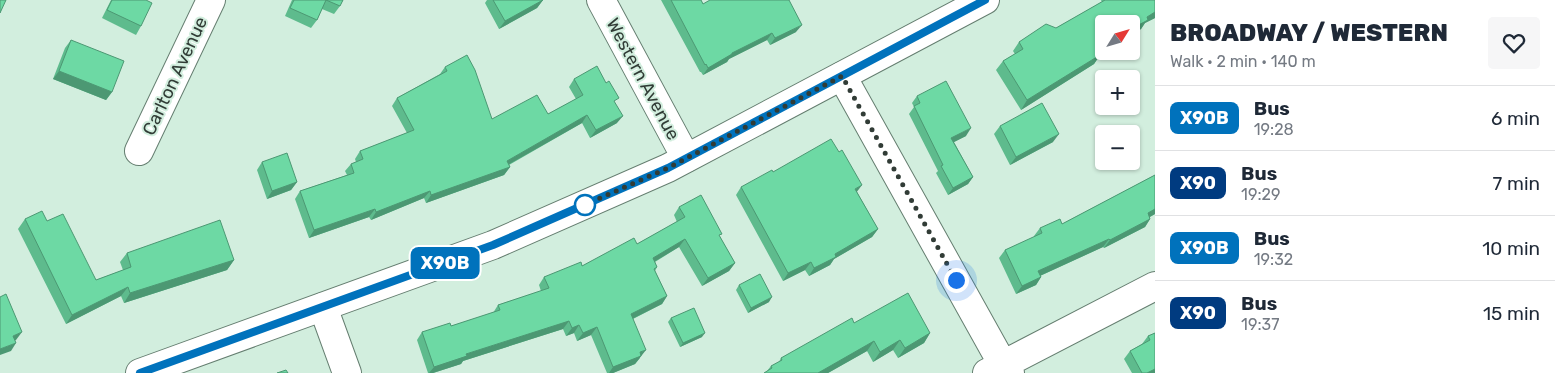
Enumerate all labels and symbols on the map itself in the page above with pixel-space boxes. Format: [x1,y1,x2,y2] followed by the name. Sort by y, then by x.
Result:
[138,13,212,139] street label: Carlton Avenue
[602,14,684,144] street label: Western Avenue
[1095,15,1140,60] north arrow
[574,194,596,216] unlabelled marker
[410,247,480,279] line badge: X90B
[944,268,969,293] your location

